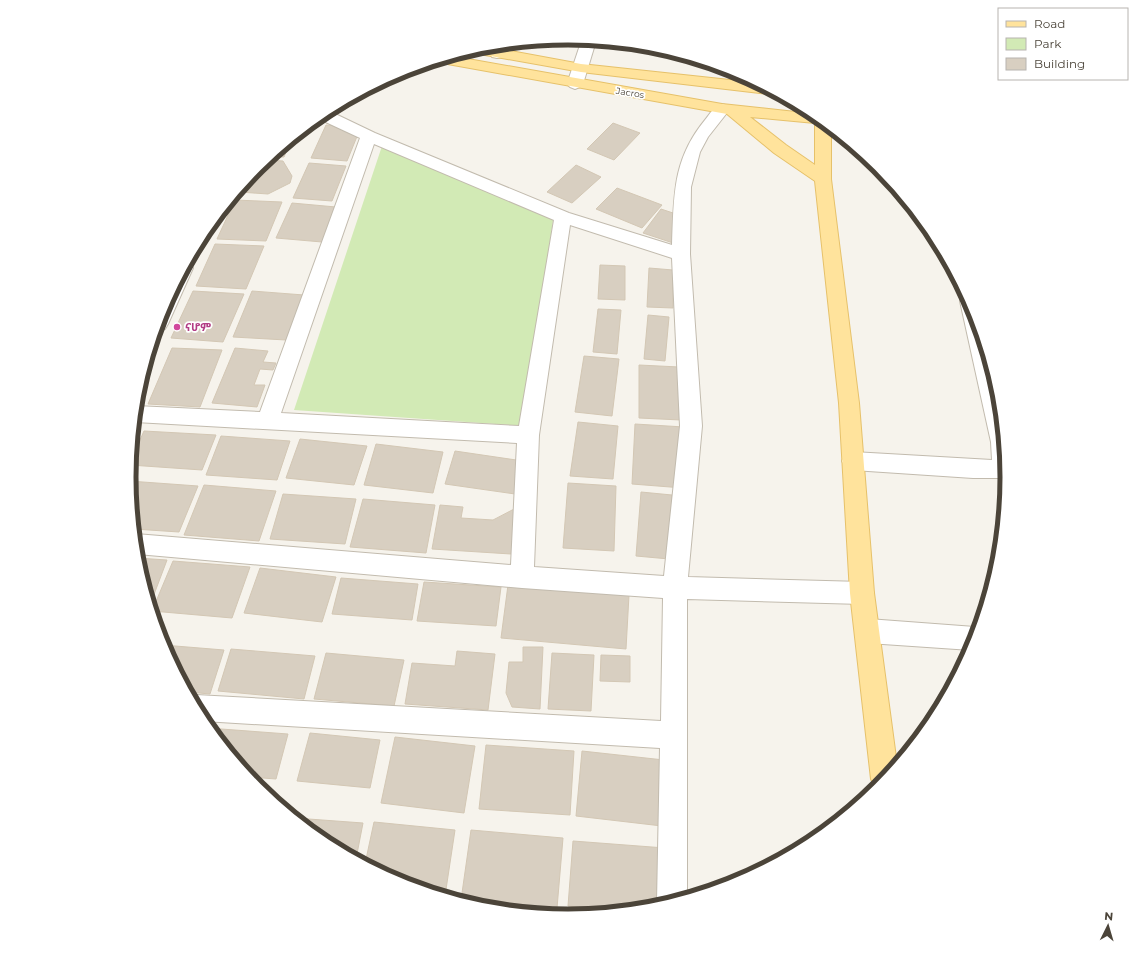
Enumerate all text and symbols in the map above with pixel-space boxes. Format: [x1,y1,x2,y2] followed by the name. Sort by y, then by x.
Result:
[998,8,1128,80] legend
[1034,16,1065,31] text: Road
[1034,36,1062,51] text: Park
[1034,56,1085,71] text: Building
[614,85,646,100] street label: Jacros
[185,320,211,334] place label: ናሆም
[172,322,182,332] marker: ናሆም
[1088,906,1128,946] north arrow
[1104,909,1114,923] text: N

